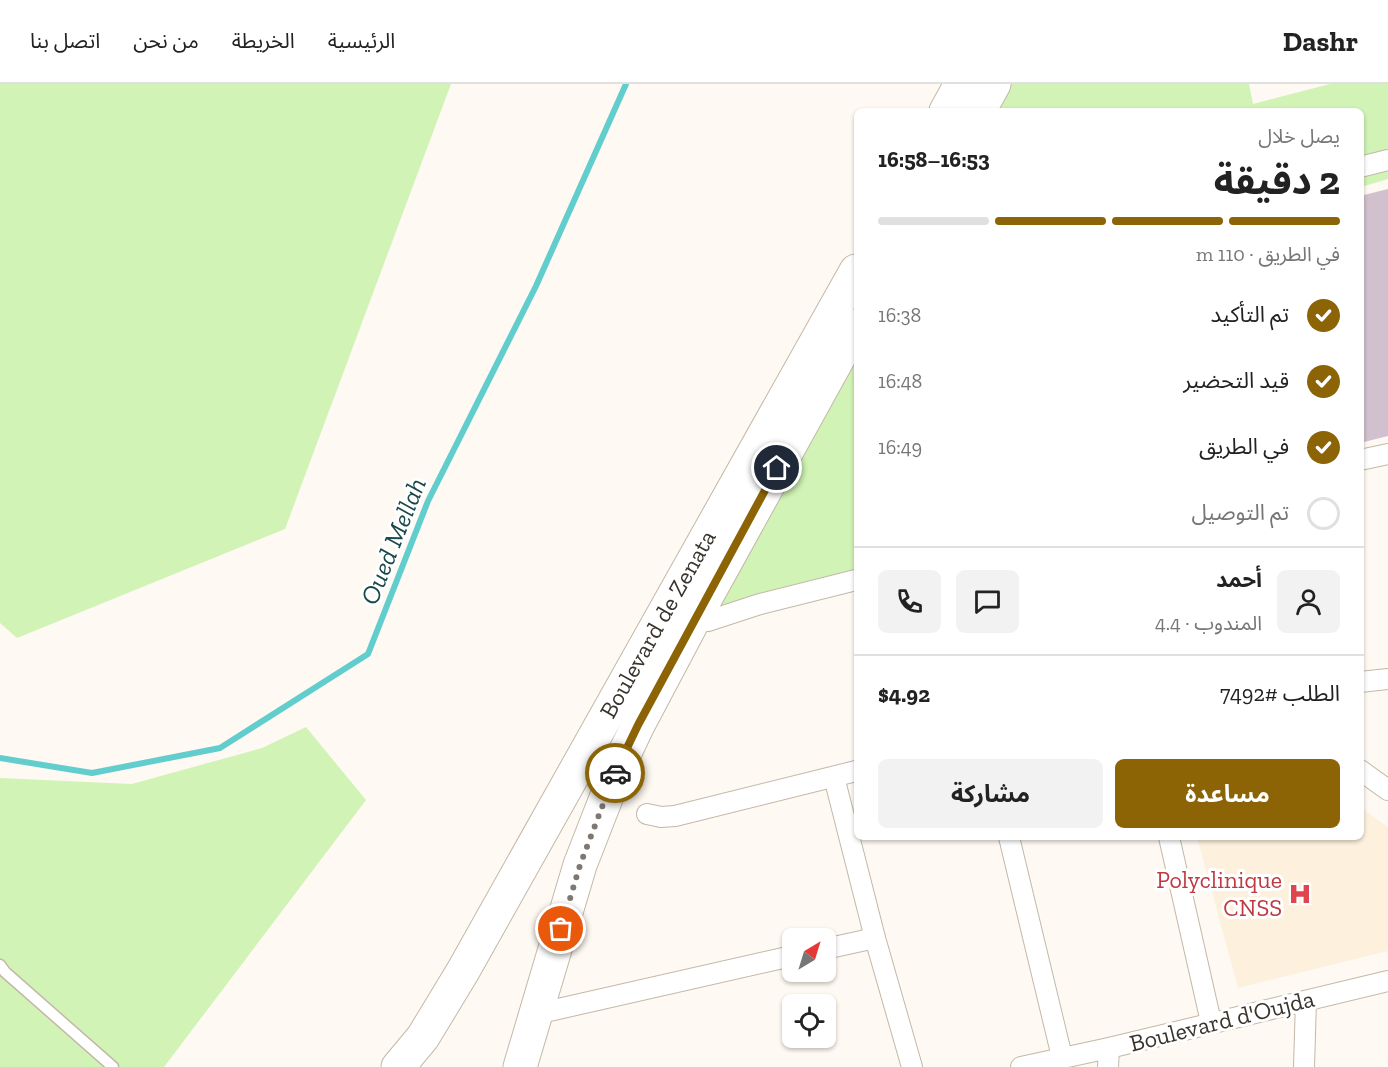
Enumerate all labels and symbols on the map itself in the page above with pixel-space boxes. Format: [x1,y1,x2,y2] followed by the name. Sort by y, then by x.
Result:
[751,442,802,493] pin
[353,473,433,609] water label: Oued Mellah
[593,524,722,723] street label: Boulevard de Zenata
[585,743,645,803] courier
[1156,865,1282,922] place label: Polyclinique CNSS
[1287,881,1313,907] hospital icon: Polyclinique CNSS
[535,903,586,954] pin
[782,928,836,982] north arrow
[1126,983,1318,1057] street label: Boulevard d'Oujda

